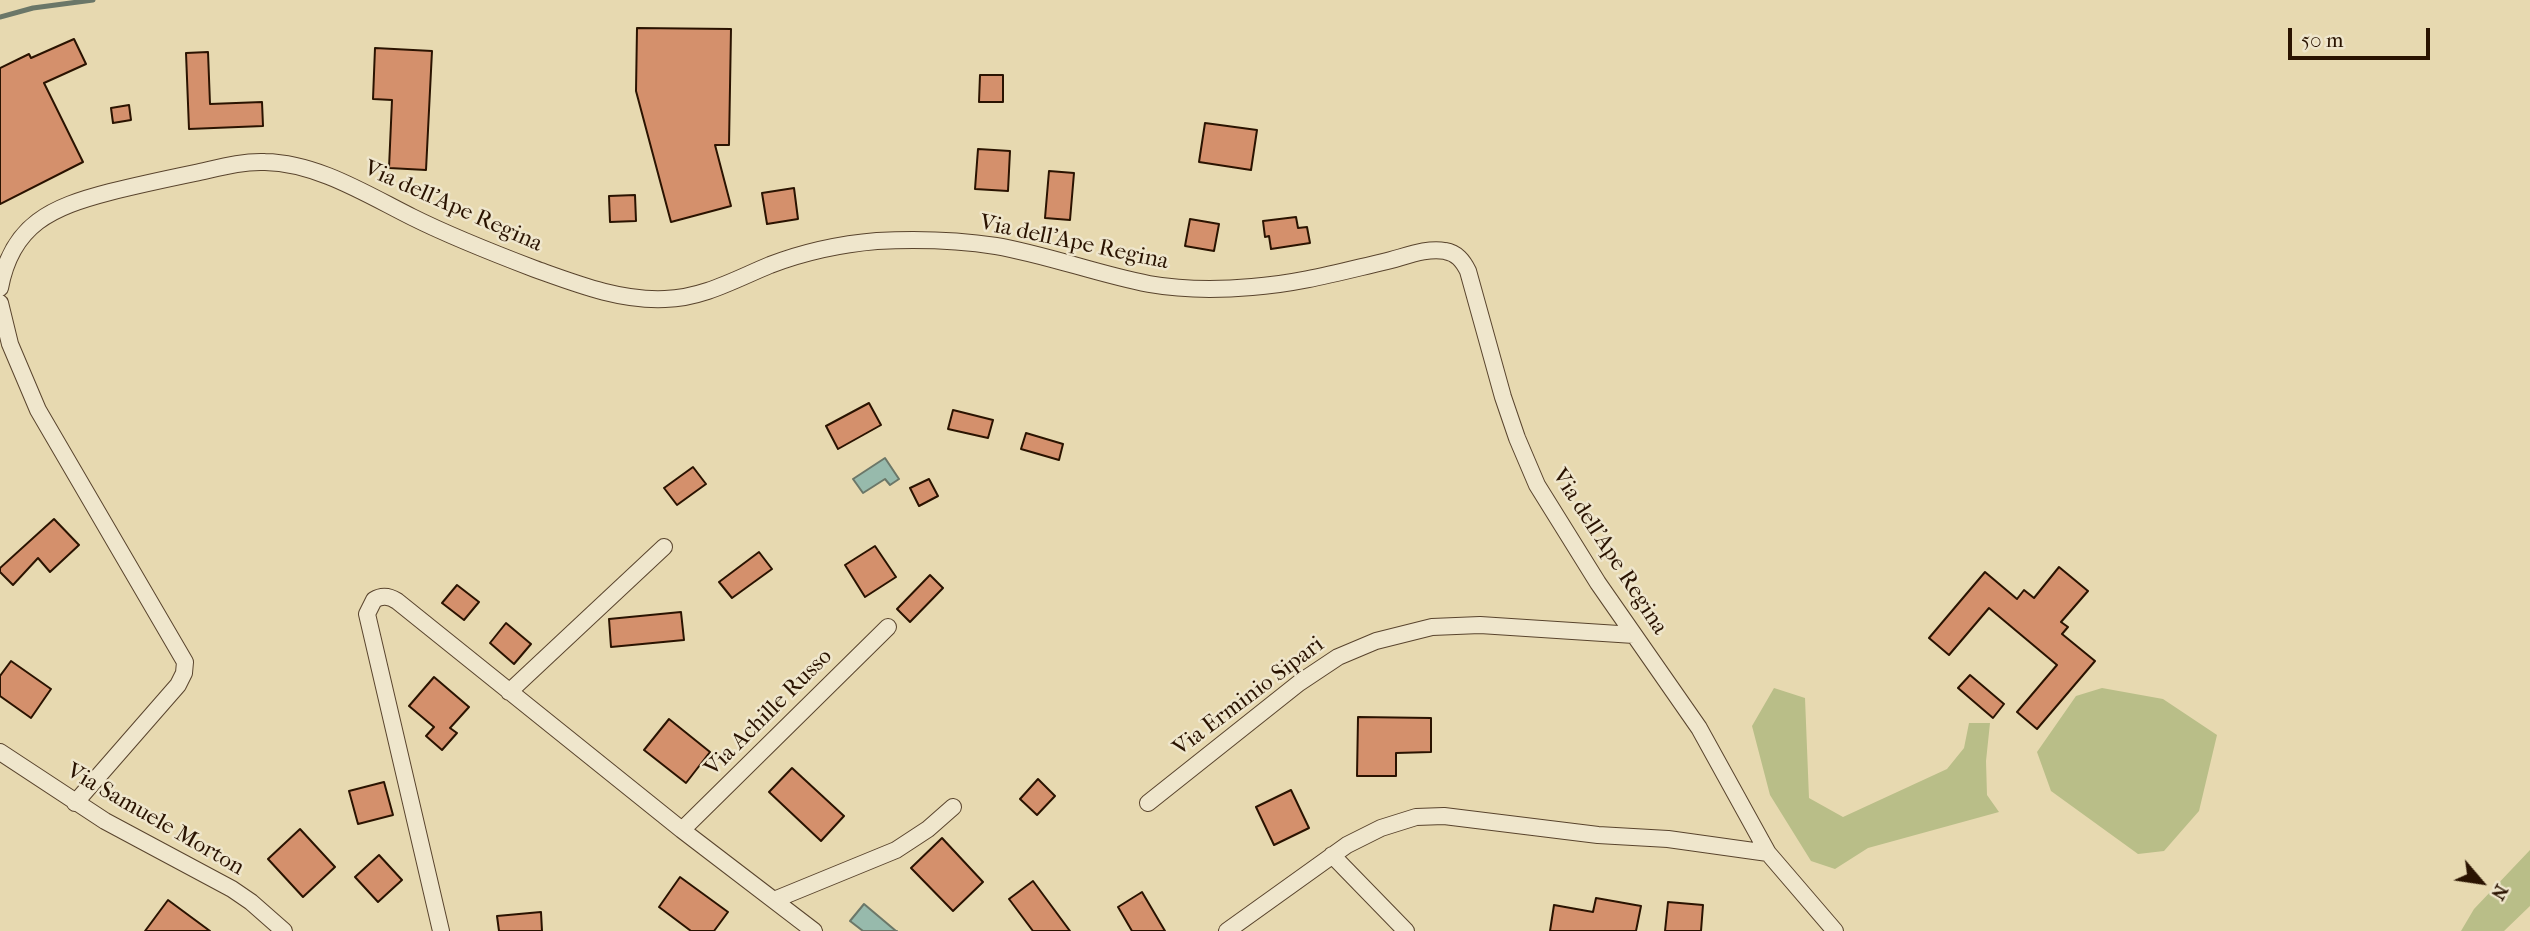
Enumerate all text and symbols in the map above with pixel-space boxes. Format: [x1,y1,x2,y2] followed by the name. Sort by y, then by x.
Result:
[2292,14,2434,58] scale bar
[2301,28,2344,52] text: 50 m
[360,155,546,259] street label: Via dell'Ape Regina
[977,210,1171,276] street label: Via dell'Ape Regina
[1545,464,1673,640] street label: Via dell'Ape Regina
[1168,631,1330,763] street label: Via Erminio Sipari
[700,644,838,782] street label: Via Achille Russo
[61,758,249,882] street label: Via Samuele Morton
[2446,847,2516,917] north arrow
[2486,881,2512,904] text: N

